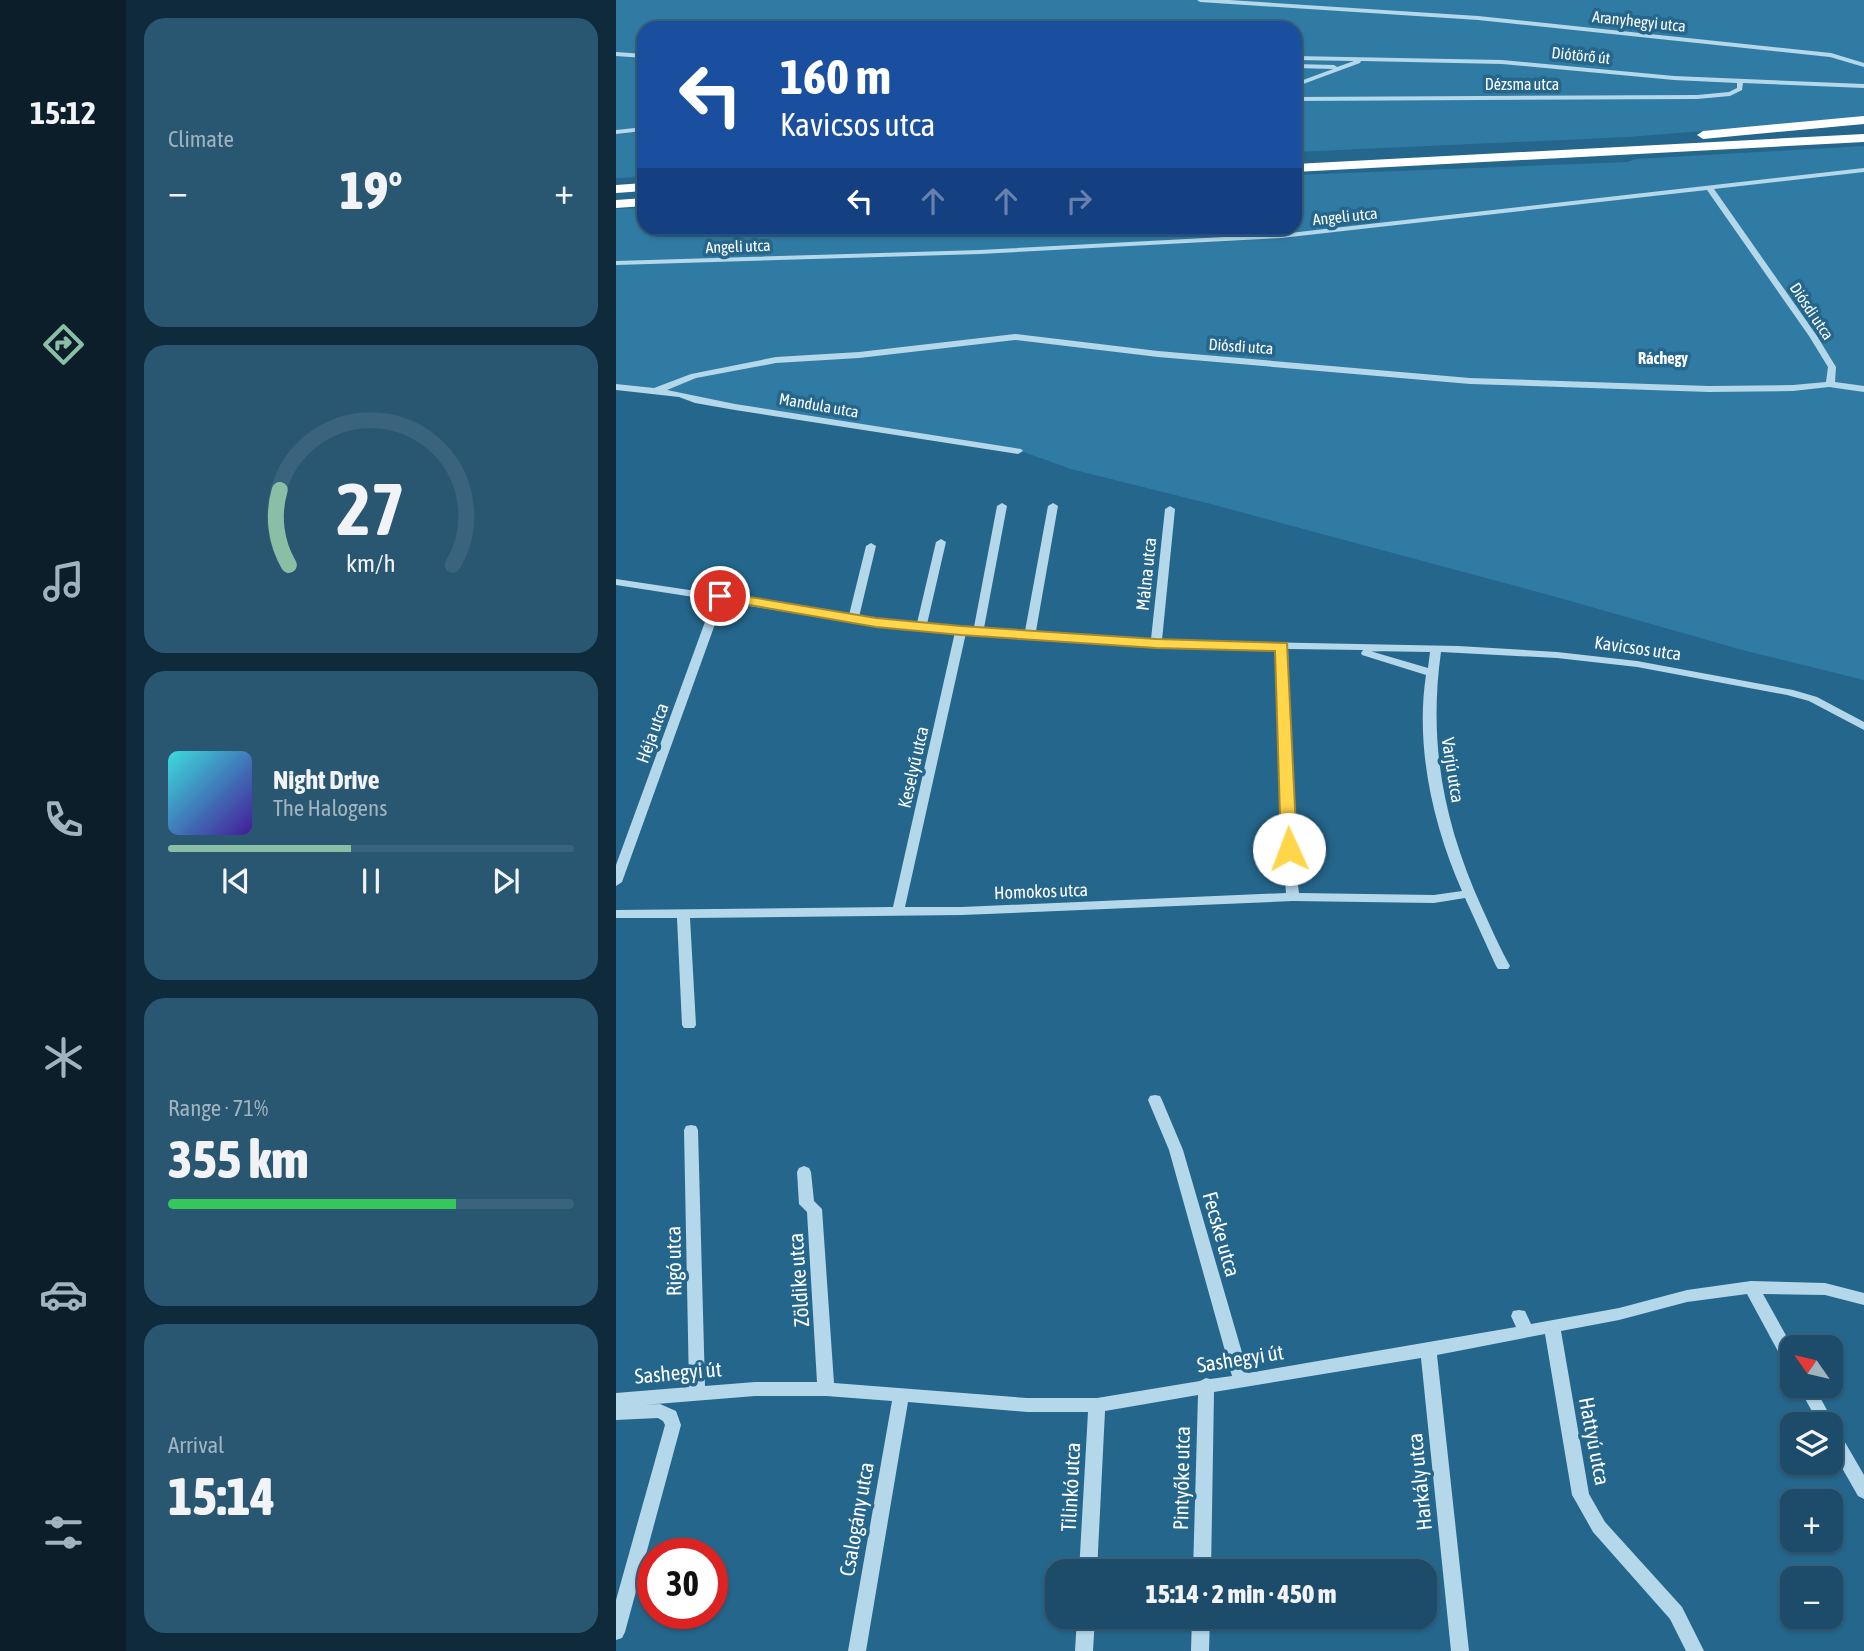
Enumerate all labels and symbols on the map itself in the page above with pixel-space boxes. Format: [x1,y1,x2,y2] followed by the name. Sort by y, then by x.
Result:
[1591,7,1687,36] street label: Aranyhegyi utca
[1551,43,1612,67] street label: Diótörő út
[1485,75,1559,93] street label: Dézsma utca
[1312,204,1378,229] street label: Angeli utca
[705,236,771,257] street label: Angeli utca
[1786,279,1838,343] street label: Diósdi utca
[1208,335,1274,357] street label: Diósdi utca
[1638,349,1688,367] district label: Ráchegy
[778,389,860,421] street label: Mandula utca
[1132,536,1160,612] street label: Málna utca
[690,566,750,626] pin
[1593,632,1683,664] street label: Kavicsos utca
[631,700,673,766] street label: Héja utca
[893,724,933,810] street label: Keselyű utca
[1437,736,1469,804] street label: Varjú utca
[1252,812,1326,886] position arrow
[994,879,1088,903] street label: Homokos utca
[1198,1189,1246,1279] street label: Fecske utca
[660,1226,686,1296] street label: Rigó utca
[783,1232,813,1328] street label: Zöldike utca
[1780,1335,1843,1398] north arrow
[1195,1339,1285,1377] street label: Sashegyi út
[633,1356,723,1388] street label: Sashegyi út
[1575,1395,1615,1487] street label: Hattyú utca
[1168,1426,1194,1530] street label: Pintyőke utca
[1402,1432,1436,1532] street label: Harkály utca
[1056,1442,1084,1532] street label: Tilinkó utca
[834,1460,878,1578] street label: Csalogány utca
[637,1538,728,1629] speed limit sign: 30

